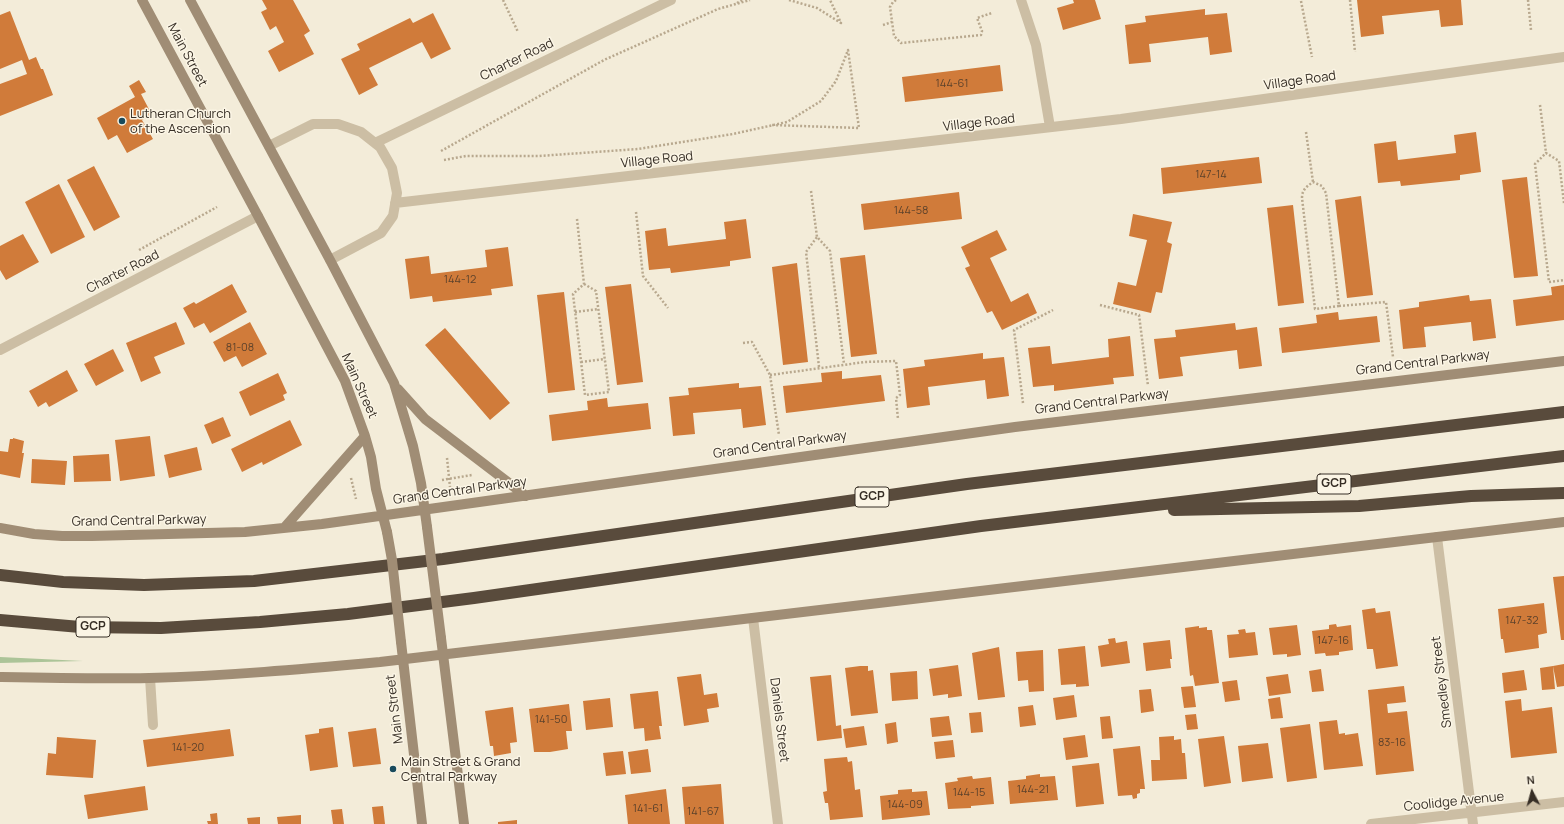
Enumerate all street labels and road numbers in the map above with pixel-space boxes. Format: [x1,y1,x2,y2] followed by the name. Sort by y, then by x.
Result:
[164,21,210,89] street label: Main Street
[478,36,556,84] street label: Charter Road
[1263,68,1337,94] street label: Village Road
[942,111,1016,135] street label: Village Road
[620,148,694,172] street label: Village Road
[84,247,162,297] street label: Charter Road
[1355,347,1491,379] street label: Grand Central Parkway
[338,351,380,421] street label: Main Street
[1034,386,1170,418] street label: Grand Central Parkway
[712,428,848,462] street label: Grand Central Parkway
[392,474,528,508] street label: Grand Central Parkway
[1317,474,1351,494] road number: GCP
[855,487,889,507] road number: GCP
[71,512,207,530] street label: Grand Central Parkway
[76,617,110,637] road number: GCP
[1429,635,1455,729] street label: Smedley Street
[383,673,407,745] street label: Main Street
[766,677,792,763] street label: Daniels Street
[1403,789,1505,815] street label: Coolidge Avenue

